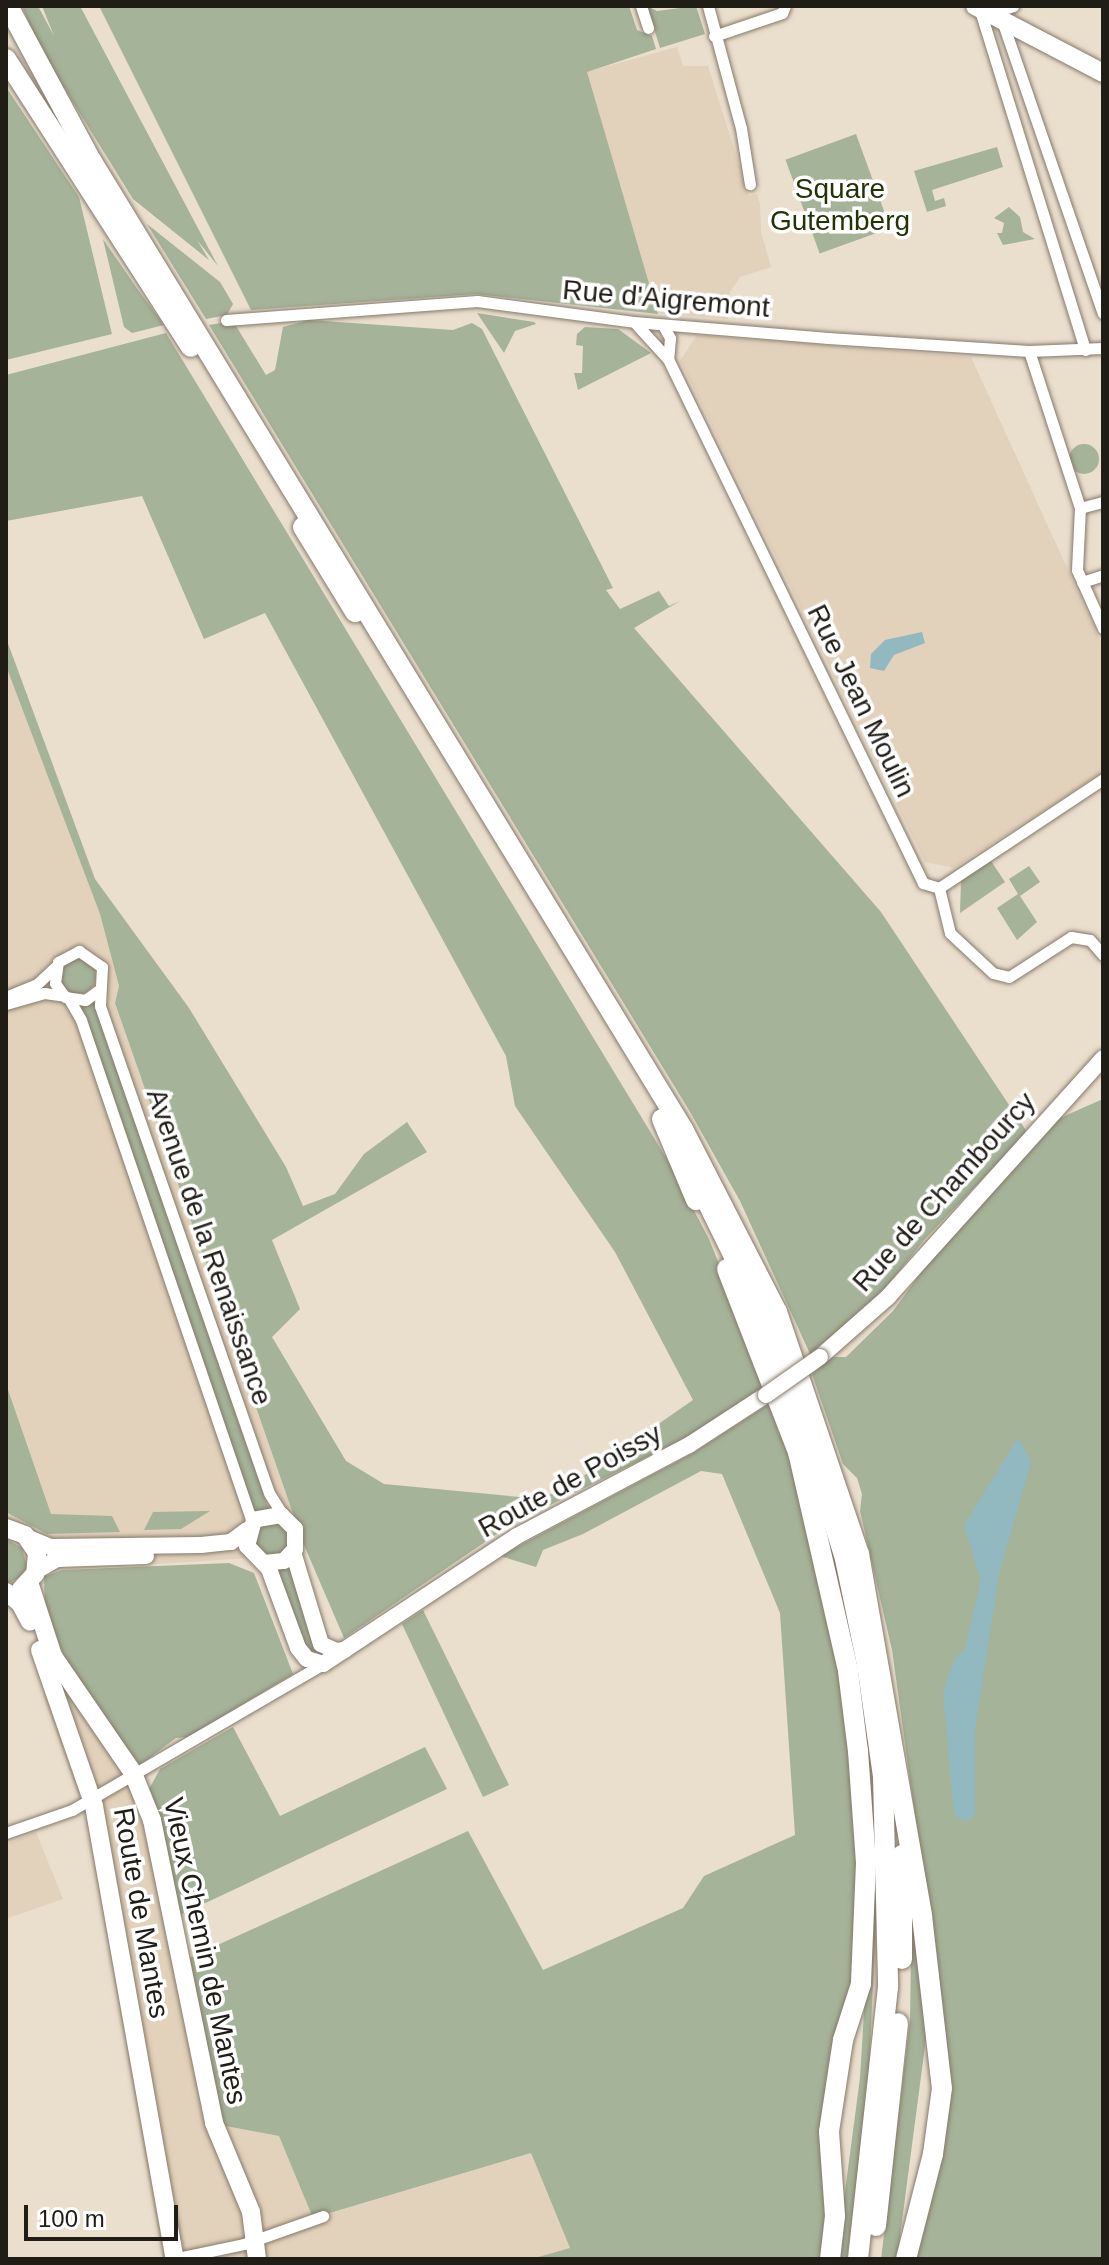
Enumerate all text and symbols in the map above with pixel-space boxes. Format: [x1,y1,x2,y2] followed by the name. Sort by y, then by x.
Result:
[770,172,910,238] park label: Square Gutemberg
[561,273,771,325] street label: Rue d'Aigremont
[800,599,922,803] street label: Rue Jean Moulin
[139,1084,279,1410] street label: Avenue de la Renaissance
[846,1085,1042,1299] street label: Rue de Chambourcy
[473,1417,667,1545] street label: Route de Poissy
[156,1795,254,2107] street label: Vieux Chemin de Mantes
[106,1805,176,2021] street label: Route de Mantes
[28,2189,182,2239] scale bar
[38,2205,105,2232] text: 100 m

